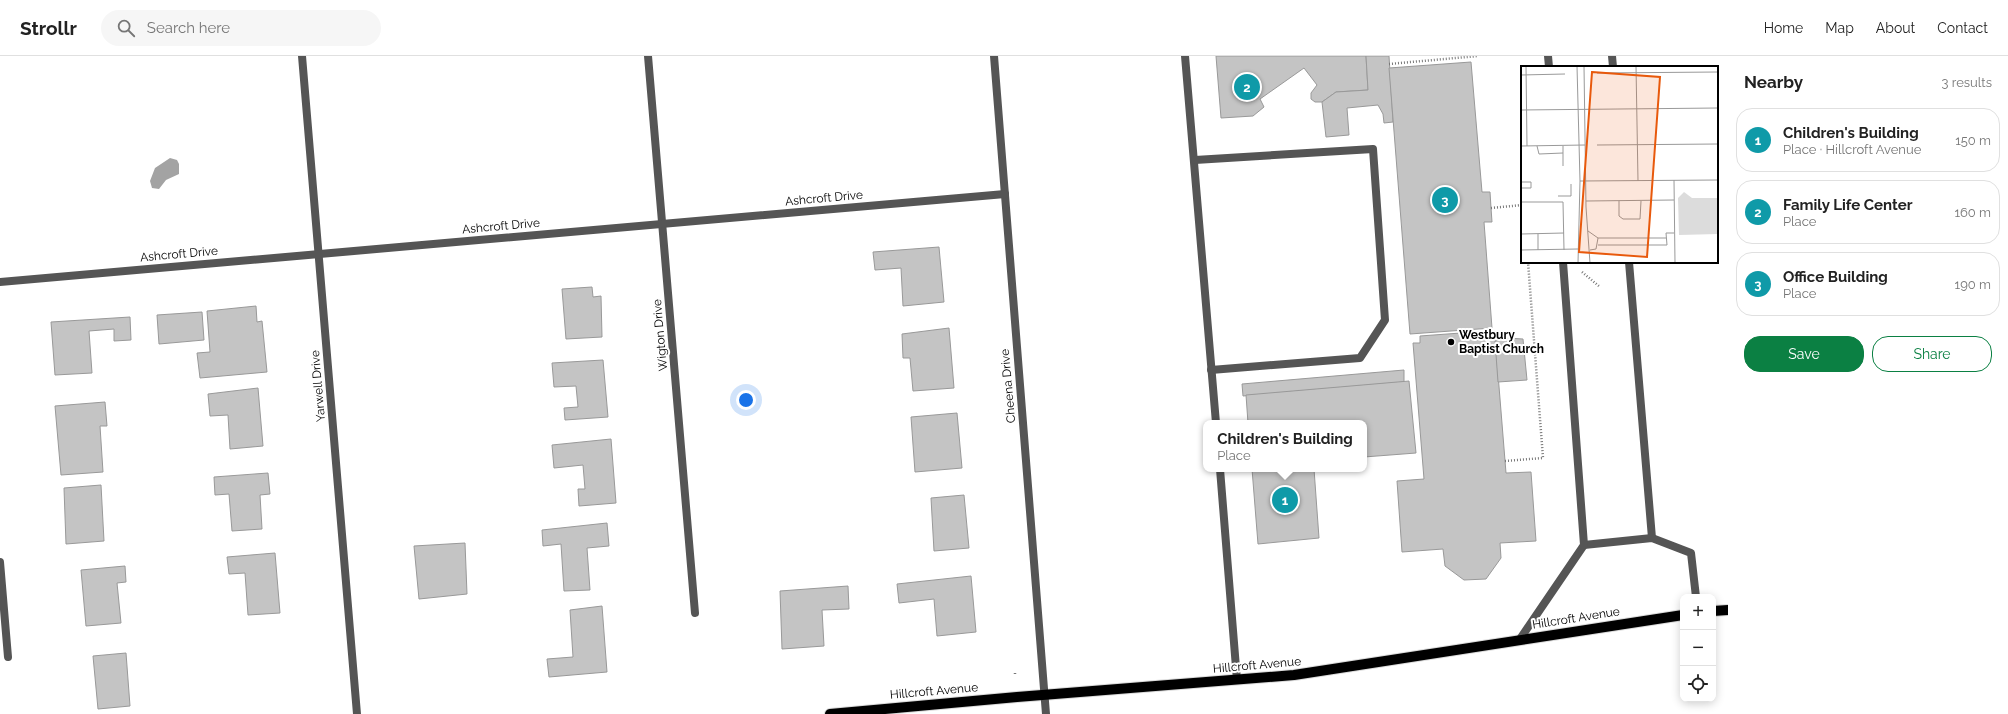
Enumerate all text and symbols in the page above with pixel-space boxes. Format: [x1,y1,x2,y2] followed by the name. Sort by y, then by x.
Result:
[101,10,381,46] search box
[20,17,77,39] text: Strollr
[115,17,137,39] icon: search
[147,19,230,37] text: Search here
[1764,20,1803,36] text: Home
[1825,20,1854,36] text: Map
[1876,20,1915,36] text: About
[1937,20,1988,36] text: Contact
[1521,66,1718,263] inset map
[1234,72,1260,102] pin: 2
[1744,72,1803,92] text: Nearby
[1942,75,1992,90] text: 3 results
[1783,124,1919,142] text: Children's Building
[1755,133,1761,148] text: 1
[1955,133,1991,148] text: 150 m
[1783,142,1921,157] text: Place · Hillcroft Avenue
[1432,185,1458,215] pin: 3
[784,188,864,208] street label: Ashcroft Drive
[1783,196,1913,214] text: Family Life Center
[1754,205,1762,220] text: 2
[1954,205,1991,220] text: 160 m
[1783,214,1816,229] text: Place
[461,216,541,236] street label: Ashcroft Drive
[139,244,219,264] street label: Ashcroft Drive
[1783,268,1888,286] text: Office Building
[1754,277,1762,292] text: 3
[1955,277,1991,292] text: 190 m
[1783,286,1816,301] text: Place
[650,298,670,372] street label: Wigton Drive
[1459,328,1544,356] place label: Westbury Baptist Church
[1744,336,1864,372] button: Save
[1872,336,1992,372] button: Share
[1446,337,1456,347] marker: Westbury Baptist Church
[998,348,1018,424] street label: Cheena Drive
[308,350,328,422] street label: Yarwell Drive
[736,390,756,410] your location
[1203,420,1367,472] popup
[1217,430,1353,448] text: Children's Building
[1217,448,1251,463] text: Place
[1272,485,1298,515] pin: 1
[1680,594,1716,702] map controls
[1680,594,1716,630] button: +
[1531,604,1621,632] street label: Hillcroft Avenue
[1680,630,1716,666] button: −
[1212,654,1302,676] street label: Hillcroft Avenue
[1680,666,1716,702] button: locate
[889,680,979,702] street label: Hillcroft Avenue

